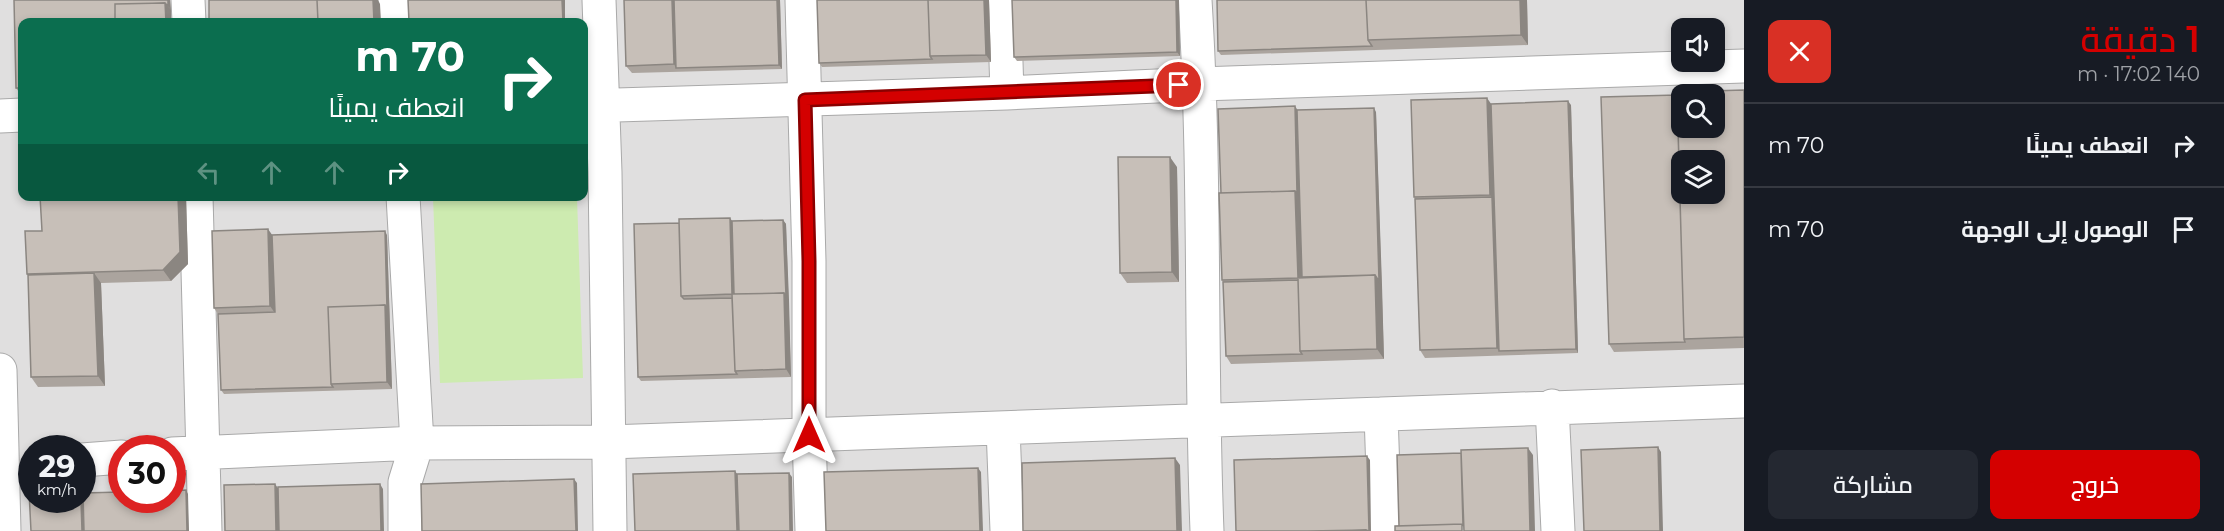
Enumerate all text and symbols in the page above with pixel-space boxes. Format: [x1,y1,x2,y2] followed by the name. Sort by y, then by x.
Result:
[2080,17,2200,61] text: 1 دقيقة
[1671,18,1725,204] map controls
[1671,18,1725,72] button: sound
[1768,20,1831,83] button: close
[355,30,465,82] text: 70 m
[486,42,564,120] icon: right
[1153,59,1204,110] pin
[2077,62,2200,86] text: 140 m · 17:02
[1162,68,1195,101] icon: arrive
[1671,84,1725,138] button: search
[328,91,465,124] text: انعطف يمينًا
[2167,129,2200,162] icon: right
[1768,132,1824,159] text: 70 m
[2025,132,2149,159] text: انعطف يمينًا
[1671,150,1725,204] button: layers
[192,156,225,189] icon: left
[255,156,288,189] icon: ahead
[318,156,351,189] icon: ahead
[381,156,414,189] icon: right
[2167,213,2200,246] icon: arrive
[1768,216,1824,243] text: 70 m
[1961,216,2149,243] text: الوصول إلى الوجهة
[777,403,841,467] position arrow
[108,435,186,513] speed limit sign: 30
[39,448,75,485] text: 29
[1768,450,1978,519] button: مشاركة
[1990,450,2200,519] button: خروج
[37,480,77,499] text: km/h

